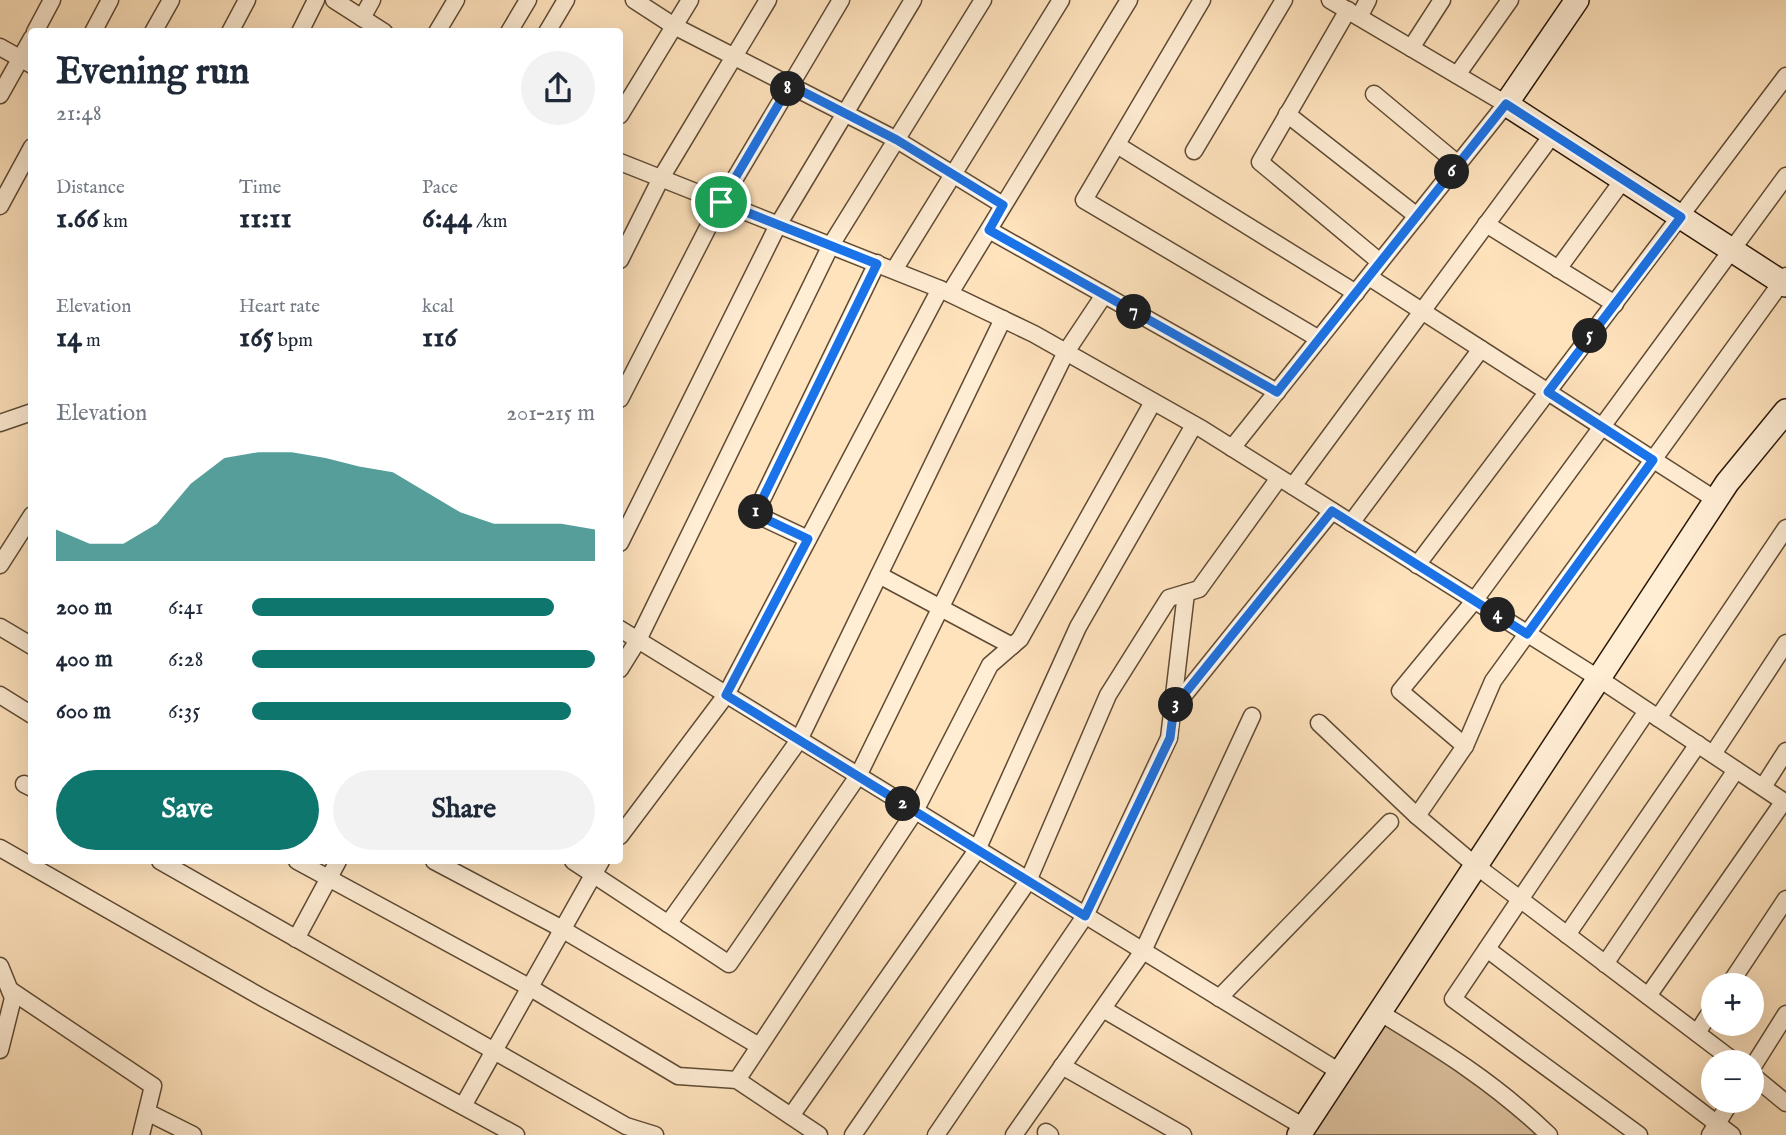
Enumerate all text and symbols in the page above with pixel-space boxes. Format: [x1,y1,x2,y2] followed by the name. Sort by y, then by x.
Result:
[56,49,250,97] text: Evening run
[521,51,595,125] button: share
[770,72,806,106] pin: 8
[784,76,791,100] text: 8
[56,99,102,128] text: 21:48
[1434,154,1470,190] pin: 6
[1447,159,1456,183] text: 6
[691,172,751,232] pin
[56,176,125,200] text: Distance
[239,176,281,200] text: Time
[422,176,458,200] text: Pace
[702,183,740,221] icon: arrive
[56,200,99,238] text: 1.66
[239,200,292,238] text: 11:11
[422,200,472,238] text: 6:44
[99,210,128,234] text: km
[472,210,507,234] text: /km
[1116,294,1152,330] pin: 7
[56,295,131,319] text: Elevation
[239,295,320,319] text: Heart rate
[422,295,454,319] text: kcal
[1129,299,1138,323] text: 7
[1572,318,1608,354] pin: 5
[56,319,82,357] text: 14
[239,319,274,357] text: 165
[422,319,457,357] text: 116
[1586,323,1593,347] text: 5
[82,329,101,353] text: m
[274,329,313,353] text: bpm
[56,399,147,428] text: Elevation
[506,399,595,428] text: 201–215 m
[738,494,774,530] pin: 1
[752,499,759,523] text: 1
[56,593,112,622] text: 200 m
[168,593,204,622] text: 6:41
[1480,598,1516,632] pin: 4
[1493,602,1502,626] text: 4
[56,645,113,674] text: 400 m
[168,645,204,674] text: 6:28
[1158,688,1194,722] pin: 3
[1172,692,1179,716] text: 3
[56,697,111,726] text: 600 m
[168,697,201,726] text: 6:35
[56,770,319,850] button: Save
[333,770,595,850] button: Share
[886,786,920,822] pin: 2
[898,791,907,815] text: 2
[1701,973,1764,1113] map controls
[1701,973,1764,1036] button: +
[1701,1050,1764,1113] button: −

